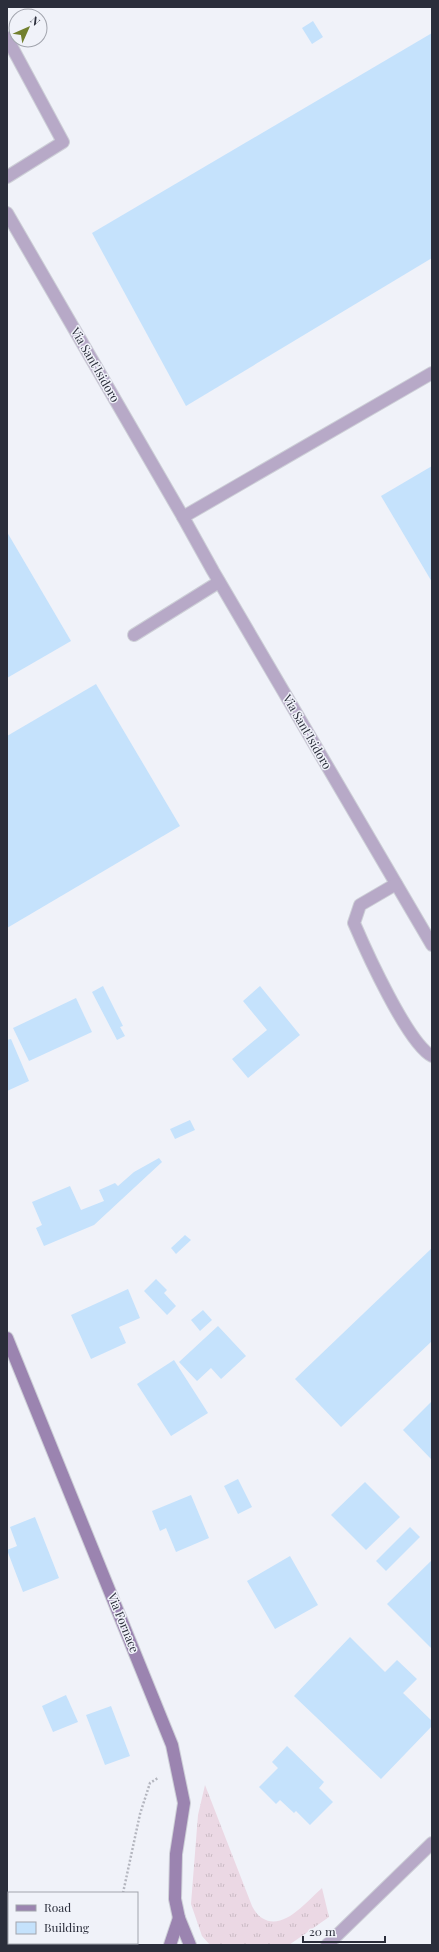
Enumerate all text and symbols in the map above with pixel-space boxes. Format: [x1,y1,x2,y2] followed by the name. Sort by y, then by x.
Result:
[8,8,48,48] north arrow
[27,12,44,29] text: N
[67,323,124,405] street label: Via Sant'Isidoro
[279,690,336,772] street label: Via Sant'Isidoro
[104,1589,143,1655] street label: Via Fornace
[8,1892,138,1944] legend
[44,1899,71,1915] text: Road
[303,1918,385,1944] scale bar
[44,1919,90,1935] text: Building
[309,1923,336,1939] text: 20 m

